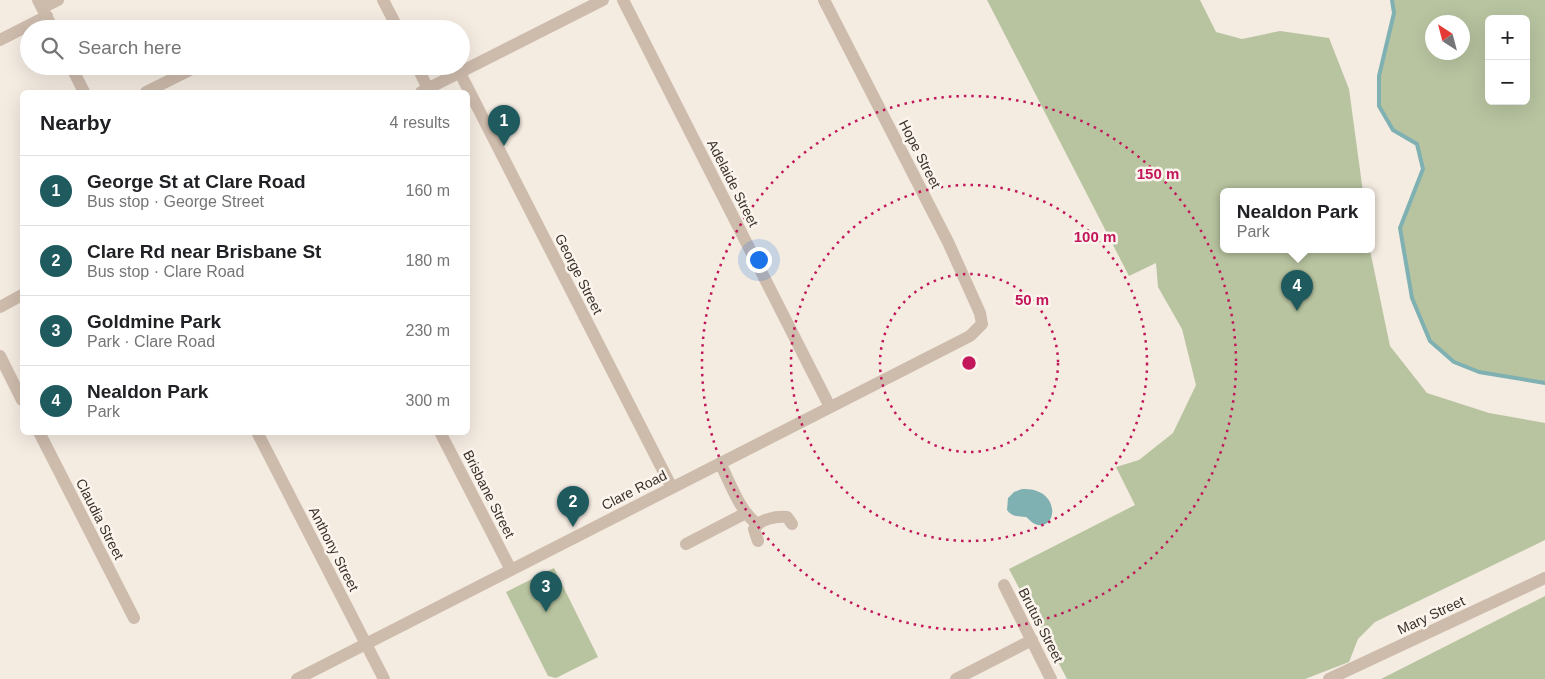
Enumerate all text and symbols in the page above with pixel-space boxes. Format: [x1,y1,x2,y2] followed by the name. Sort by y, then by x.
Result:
[1425,15,1470,60] north arrow
[1485,15,1530,105] map controls
[1485,15,1530,60] button: +
[20,20,470,75] search box
[38,34,66,62] icon: search
[78,37,182,58] text: Search here
[1485,60,1530,105] button: −
[488,105,520,146] pin: 1
[40,111,111,134] text: Nearby
[390,114,450,131] text: 4 results
[896,117,944,191] street label: Hope Street
[704,137,762,229] street label: Adelaide Street
[1137,165,1179,182] text: 150 m
[87,171,306,192] text: George St at Clare Road
[52,182,60,199] text: 1
[406,182,450,199] text: 160 m
[1220,188,1375,253] popup
[87,193,264,210] text: Bus stop · George Street
[1237,201,1358,222] text: Nealdon Park
[1237,223,1270,240] text: Park
[1074,228,1116,245] text: 100 m
[552,231,606,317] street label: George Street
[87,241,321,262] text: Clare Rd near Brisbane St
[746,247,772,273] your location
[52,252,60,269] text: 2
[406,252,450,269] text: 180 m
[87,263,244,280] text: Bus stop · Clare Road
[1281,270,1313,311] pin: 4
[1015,291,1049,308] text: 50 m
[87,311,221,332] text: Goldmine Park
[52,322,60,339] text: 3
[406,322,450,339] text: 230 m
[87,333,215,350] text: Park · Clare Road
[960,354,978,372] centre of rings
[87,381,208,402] text: Nealdon Park
[52,392,60,409] text: 4
[406,392,450,409] text: 300 m
[87,403,120,420] text: Park
[460,447,518,541] street label: Brisbane Street
[599,467,669,513] street label: Clare Road
[73,476,127,562] street label: Claudia Street
[557,486,589,527] pin: 2
[306,504,362,594] street label: Anthony Street
[530,571,562,612] pin: 3
[1015,585,1067,665] street label: Brutus Street
[1395,592,1467,638] street label: Mary Street

